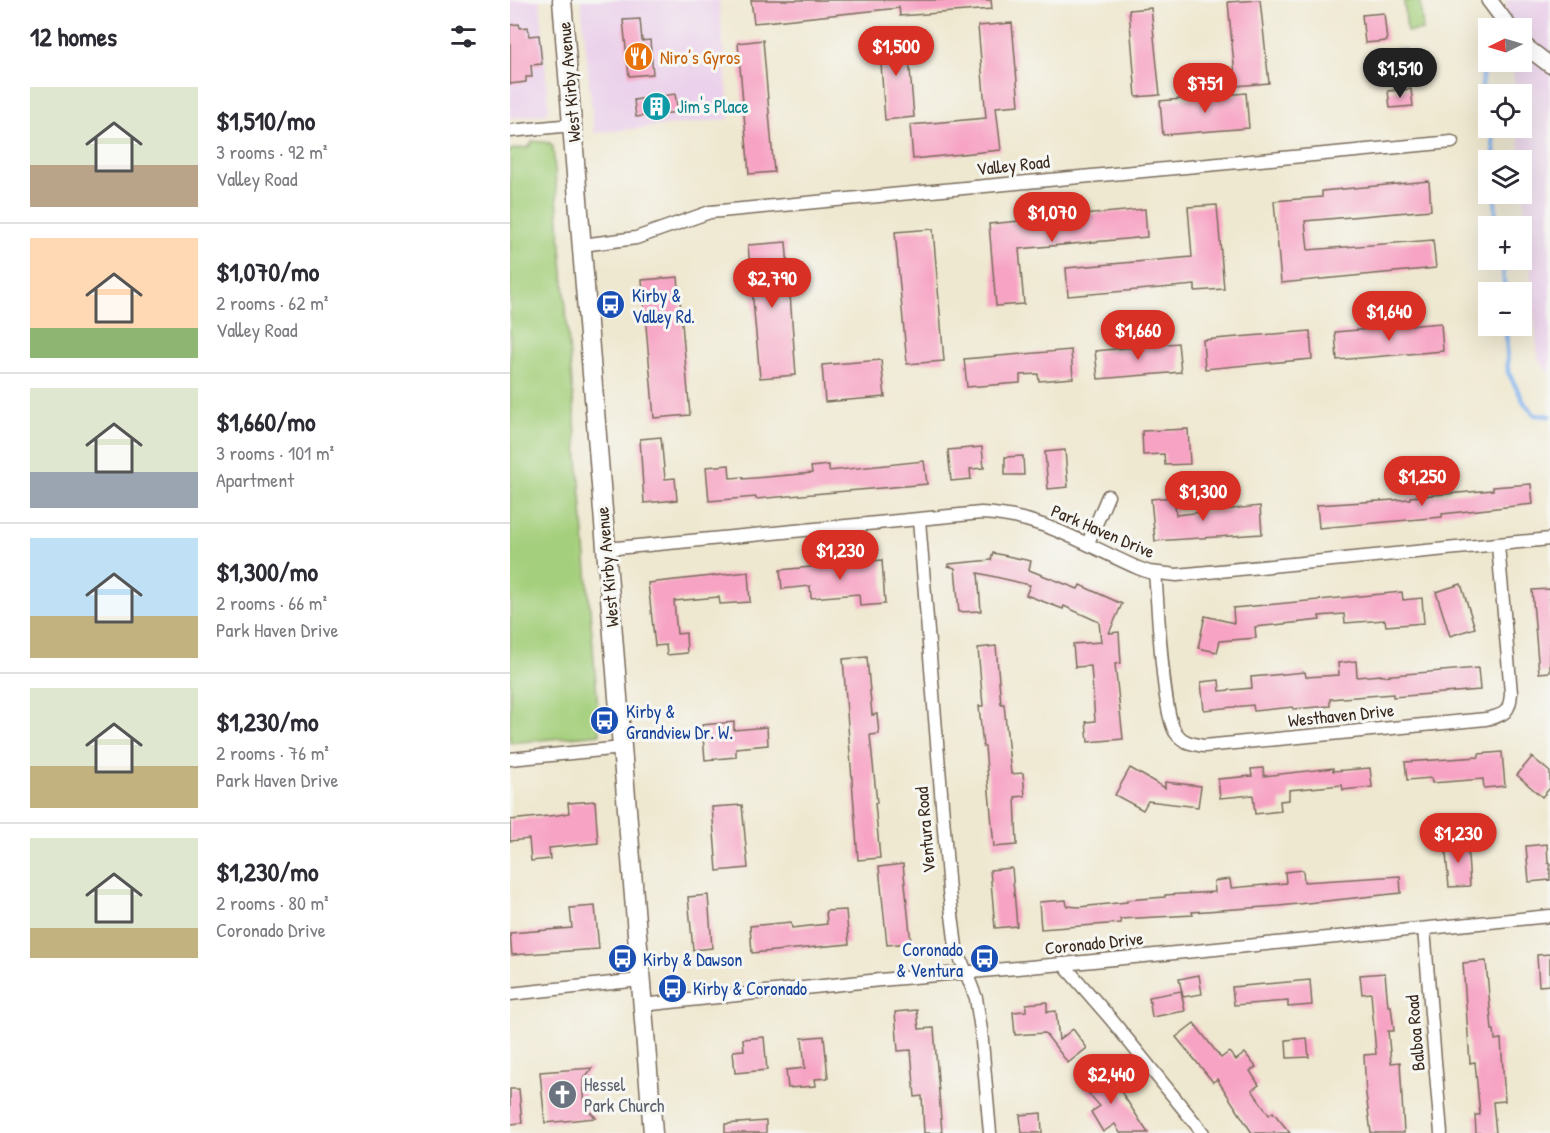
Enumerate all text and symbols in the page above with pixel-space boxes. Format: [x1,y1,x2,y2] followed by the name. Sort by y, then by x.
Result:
[1478,18,1532,72] north arrow
[1478,18,1532,336] map controls
[30,19,117,54] text: 12 homes
[447,20,480,53] icon: filters
[551,21,587,143] street label: West Kirby Avenue
[847,26,945,77] pin: $1,500
[872,32,920,59] text: $1,500
[623,41,655,73] restaurant icon: Niro’s Gyros
[660,45,740,70] place label: Niro’s Gyros
[1351,48,1449,99] pin: $1,510
[1377,54,1423,81] text: $1,510
[1169,63,1241,114] pin: $751
[1187,69,1223,96] text: $751
[1478,84,1532,138] button: locate
[640,90,672,122] building icon: Jim's Place
[677,94,749,119] place label: Jim's Place
[216,103,315,138] text: $1,510/mo
[78,111,150,183] icon: home
[216,138,327,165] text: 3 rooms · 92 m²
[975,149,1051,181] street label: Valley Road
[1478,150,1532,204] button: layers
[216,165,298,192] text: Valley Road
[1003,192,1101,243] pin: $1,070
[1027,198,1077,225] text: $1,070
[1478,216,1532,270] button: +
[216,254,319,289] text: $1,070/mo
[723,258,821,309] pin: $2,790
[78,262,150,334] icon: home
[747,264,797,291] text: $2,790
[1478,282,1532,336] button: −
[632,283,695,329] place label: Kirby & Valley Rd.
[216,289,328,316] text: 2 rooms · 62 m²
[595,289,627,321] bus stop icon: Kirby & Valley Rd.
[1340,291,1438,342] pin: $1,640
[1366,297,1412,324] text: $1,640
[1089,310,1187,361] pin: $1,660
[216,316,298,343] text: Valley Road
[1115,316,1161,343] text: $1,660
[216,404,315,439] text: $1,660/mo
[78,412,150,484] icon: home
[216,439,334,466] text: 3 rooms · 101 m²
[1373,456,1471,507] pin: $1,250
[1398,462,1446,489] text: $1,250
[216,466,294,493] text: Apartment
[1154,471,1252,522] pin: $1,300
[1179,477,1227,504] text: $1,300
[1047,498,1159,564] street label: Park Haven Drive
[589,506,625,628] street label: West Kirby Avenue
[791,530,889,581] pin: $1,230
[816,536,864,563] text: $1,230
[216,554,318,589] text: $1,300/mo
[78,562,150,634] icon: home
[216,589,327,616] text: 2 rooms · 66 m²
[216,616,339,643] text: Park Haven Drive
[1287,697,1395,733] street label: Westhaven Drive
[626,699,733,745] place label: Kirby & Grandview Dr. W.
[216,704,319,739] text: $1,230/mo
[589,705,621,737] bus stop icon: Kirby & Grandview Dr. W.
[78,712,150,784] icon: home
[216,739,329,766] text: 2 rooms · 76 m²
[216,766,339,793] text: Park Haven Drive
[909,786,941,874] street label: Ventura Road
[1409,813,1507,864] pin: $1,230
[1434,819,1482,846] text: $1,230
[216,854,319,889] text: $1,230/mo
[78,862,150,934] icon: home
[216,889,329,916] text: 2 rooms · 80 m²
[216,916,326,943] text: Coronado Drive
[1044,925,1144,961] street label: Coronado Drive
[897,937,963,983] place label: Coronado & Ventura
[606,943,638,975] bus stop icon: Kirby & Dawson
[968,943,1000,975] bus stop icon: Coronado & Ventura
[643,947,743,972] place label: Kirby & Dawson
[656,972,688,1004] bus stop icon: Kirby & Coronado
[693,976,807,1001] place label: Kirby & Coronado
[1399,994,1431,1072] street label: Balboa Road
[1062,1054,1160,1105] pin: $2,440
[1087,1060,1135,1087] text: $2,440
[584,1072,665,1118] place label: Hessel Park Church
[547,1078,579,1110] church icon: Hessel Park Church

